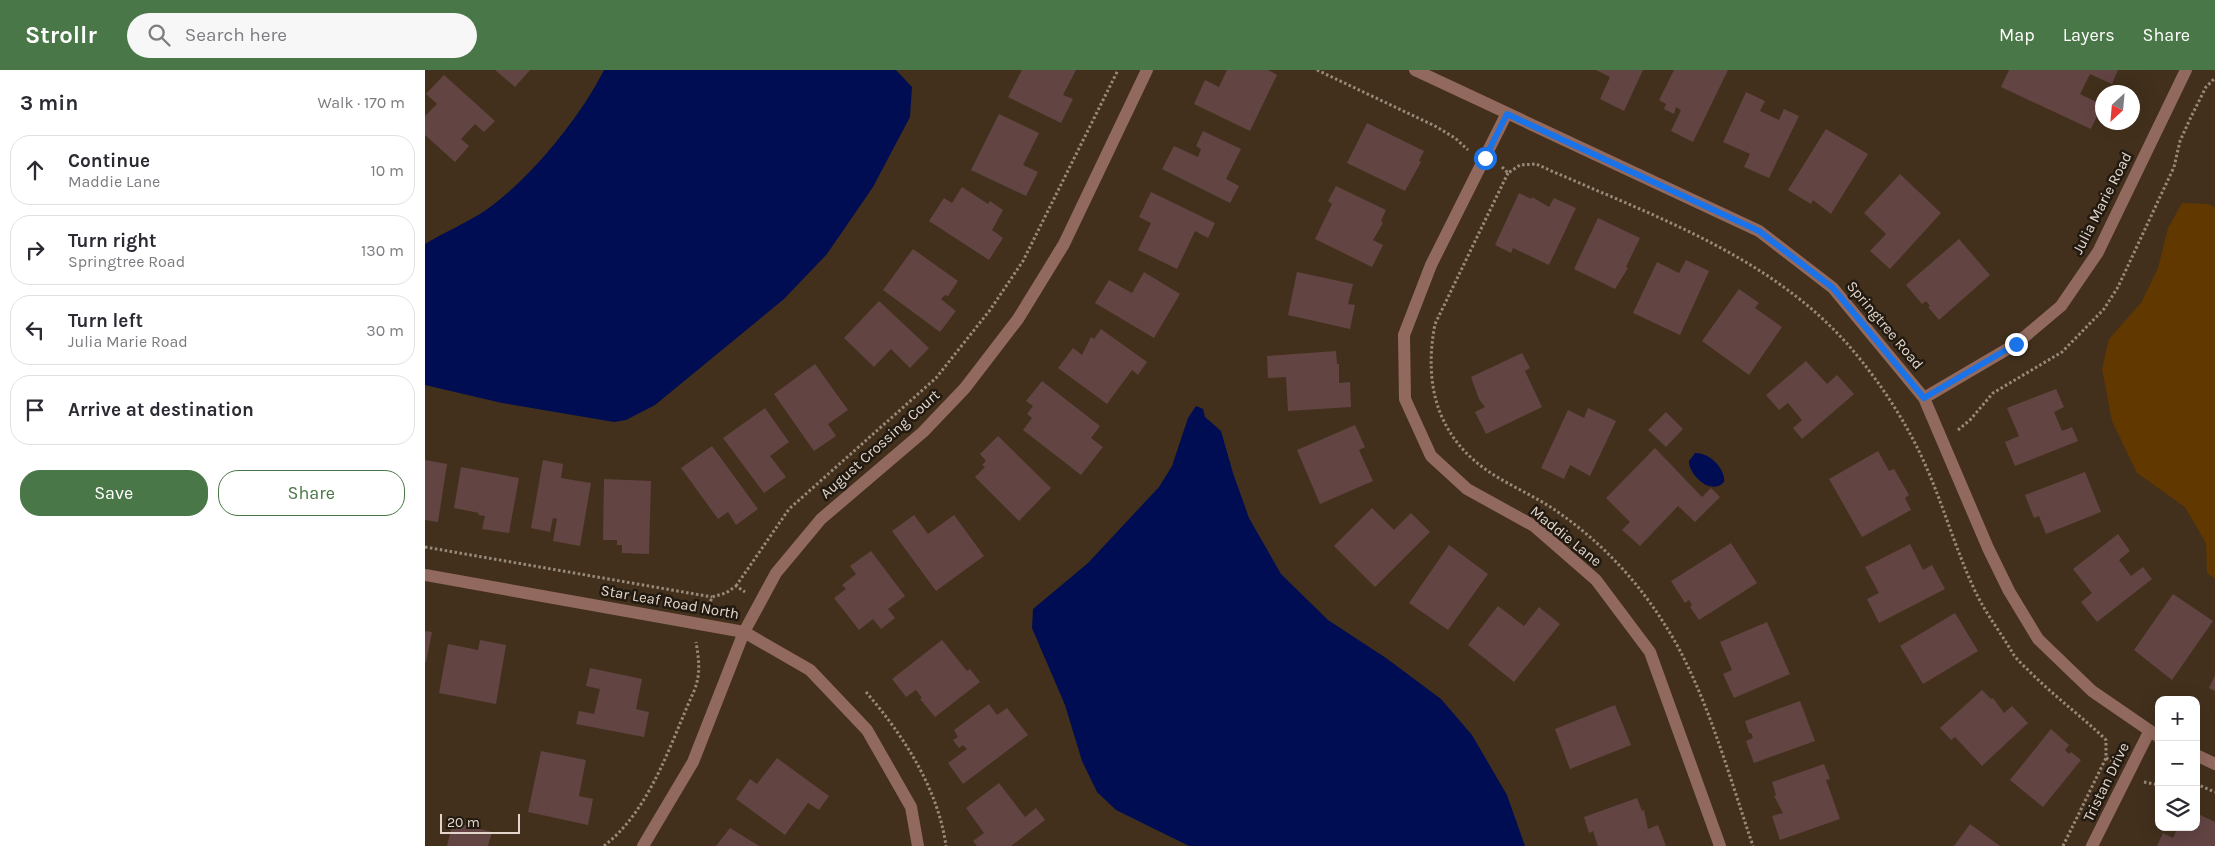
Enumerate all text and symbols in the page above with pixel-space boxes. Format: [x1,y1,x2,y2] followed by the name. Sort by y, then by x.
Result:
[127,13,477,58] search box
[25,21,97,49] text: Strollr
[145,21,173,49] icon: search
[185,24,287,46] text: Search here
[1999,24,2035,46] text: Map
[2063,24,2115,46] text: Layers
[2143,24,2190,46] text: Share
[2095,85,2140,130] north arrow
[20,91,78,115] text: 3 min
[317,93,405,112] text: Walk · 170 m
[1474,147,1497,170] route start
[2068,149,2136,257] street label: Julia Marie Road
[68,150,150,172] text: Continue
[21,156,49,184] icon: ahead
[370,161,404,180] text: 10 m
[68,172,160,191] text: Maddie Lane
[68,230,157,252] text: Turn right
[21,236,49,264] icon: right
[361,241,404,260] text: 130 m
[68,252,185,271] text: Springtree Road
[1843,277,1927,373] street label: Springtree Road
[68,310,143,332] text: Turn left
[21,316,49,344] icon: left
[366,321,404,340] text: 30 m
[68,332,188,351] text: Julia Marie Road
[2005,333,2028,356] route end
[817,386,944,502] street label: August Crossing Court
[21,396,49,424] icon: arrive
[68,399,254,421] text: Arrive at destination
[20,470,208,516] button: Save
[218,470,405,516] button: Share
[1527,502,1605,570] street label: Maddie Lane
[599,581,741,623] street label: Star Leaf Road North
[2155,696,2200,831] map controls
[2155,696,2200,741] button: +
[2079,740,2133,824] street label: Tristan Drive
[2155,741,2200,786] button: −
[2155,786,2200,831] button: layers
[440,811,520,834] scale bar
[447,814,480,831] text: 20 m

